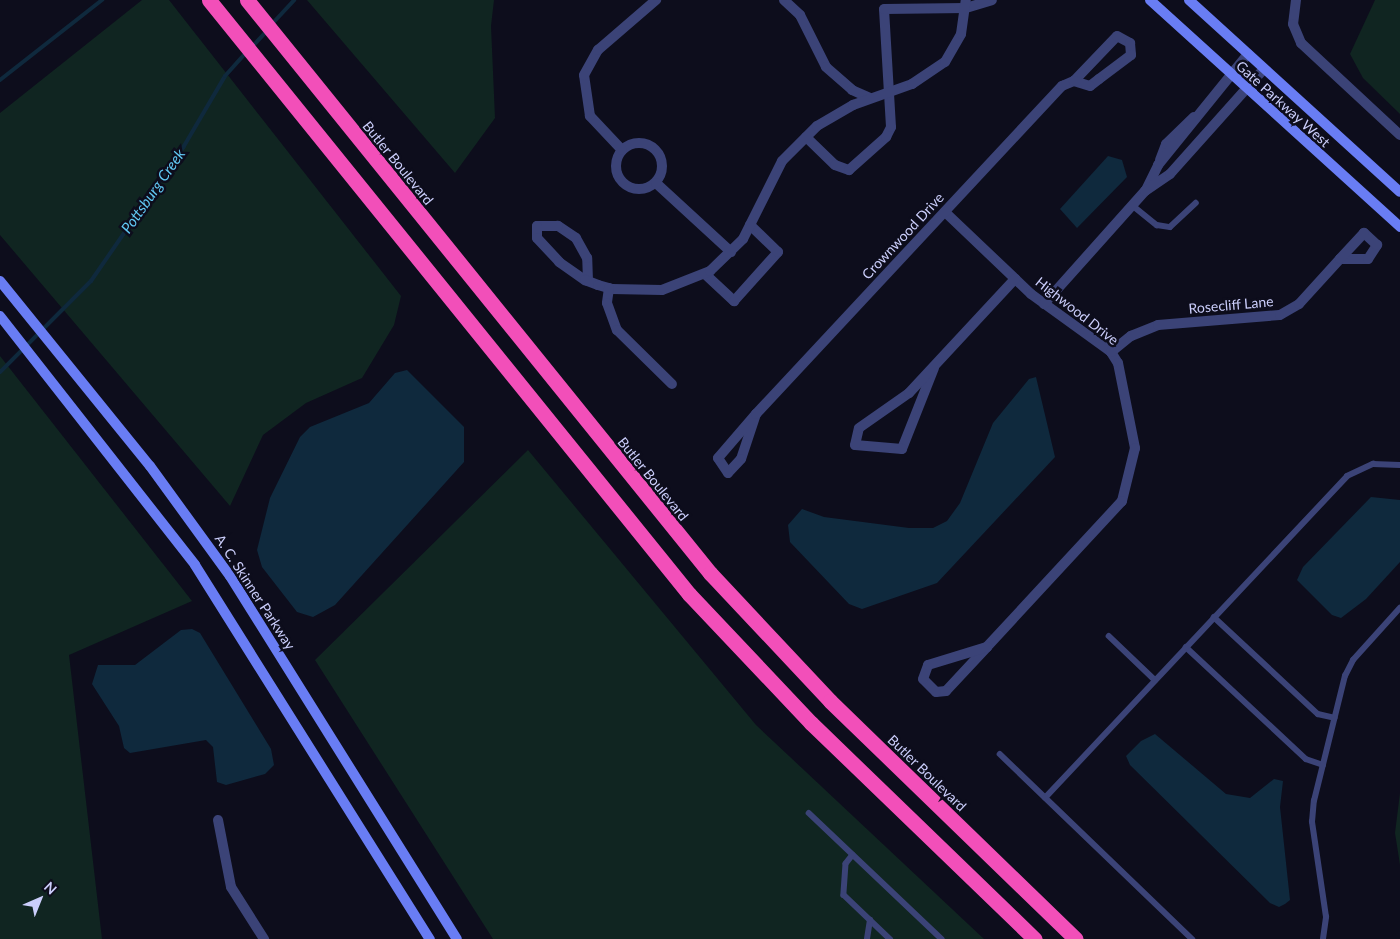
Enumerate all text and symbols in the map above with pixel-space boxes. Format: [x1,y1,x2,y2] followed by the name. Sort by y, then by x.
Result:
[1232,57,1334,151] street label: Gate Parkway West
[359,118,437,208] street label: Butler Boulevard
[117,145,189,237] water label: Pottsburg Creek
[859,189,947,283] street label: Crownwood Drive
[1032,273,1122,349] street label: Highwood Drive
[1188,293,1274,317] street label: Rosecliff Lane
[614,434,692,524] street label: Butler Boulevard
[211,531,299,653] street label: A. C. Skinner Parkway
[884,731,970,815] street label: Butler Boulevard
[15,874,65,924] north arrow
[41,878,61,898] text: N

